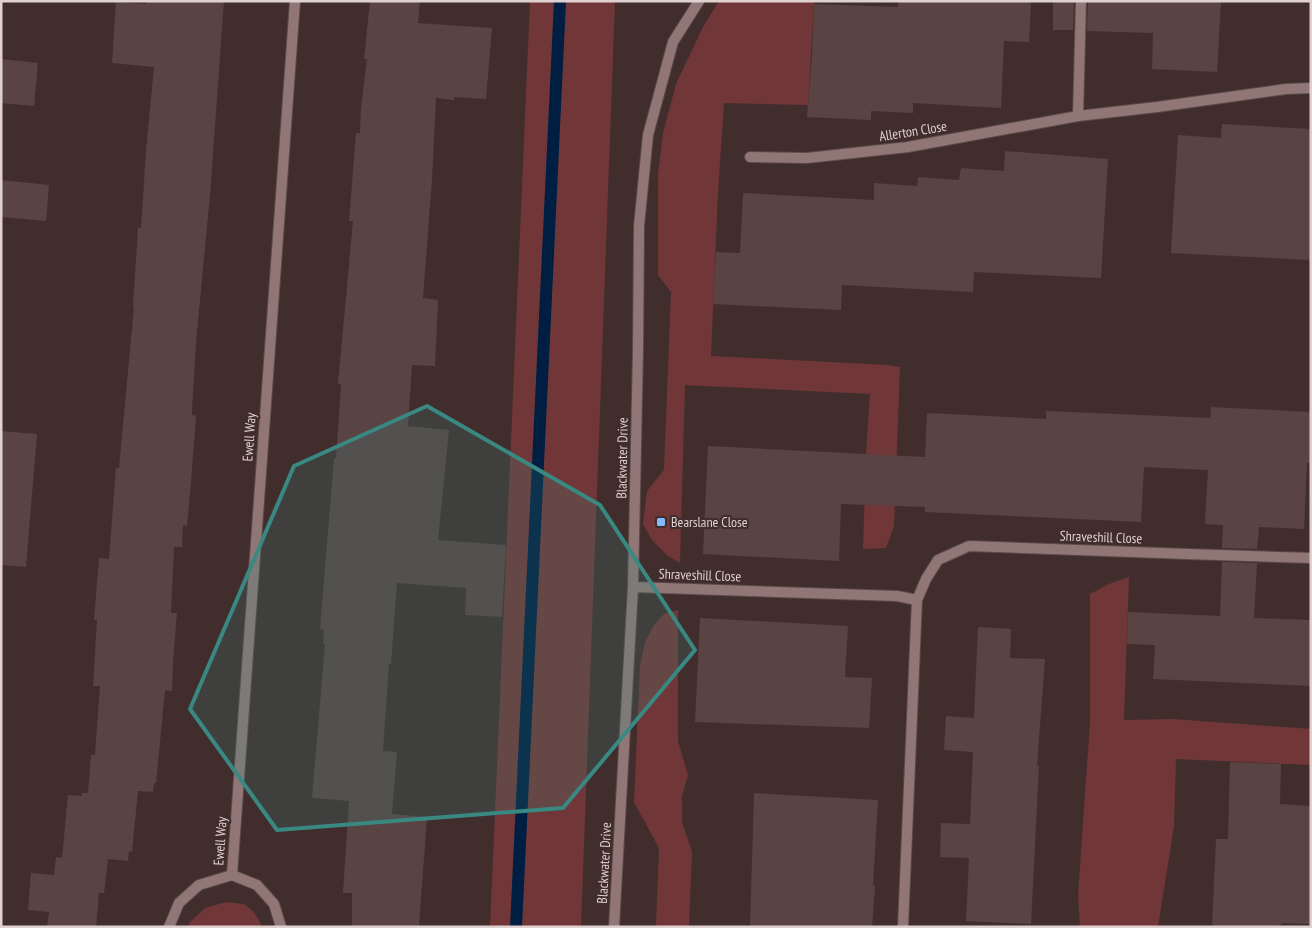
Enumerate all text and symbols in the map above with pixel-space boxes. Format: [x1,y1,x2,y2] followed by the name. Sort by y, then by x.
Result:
[878,117,948,145] street label: Allerton Close
[238,411,260,462] street label: Ewell Way
[612,417,632,499] street label: Blackwater Drive
[671,513,748,531] place label: Bearslane Close
[655,516,667,528] marker: Bearslane Close
[1059,527,1143,547] street label: Shraveshill Close
[658,565,742,585] street label: Shraveshill Close
[209,815,231,866] street label: Ewell Way
[593,822,615,904] street label: Blackwater Drive

